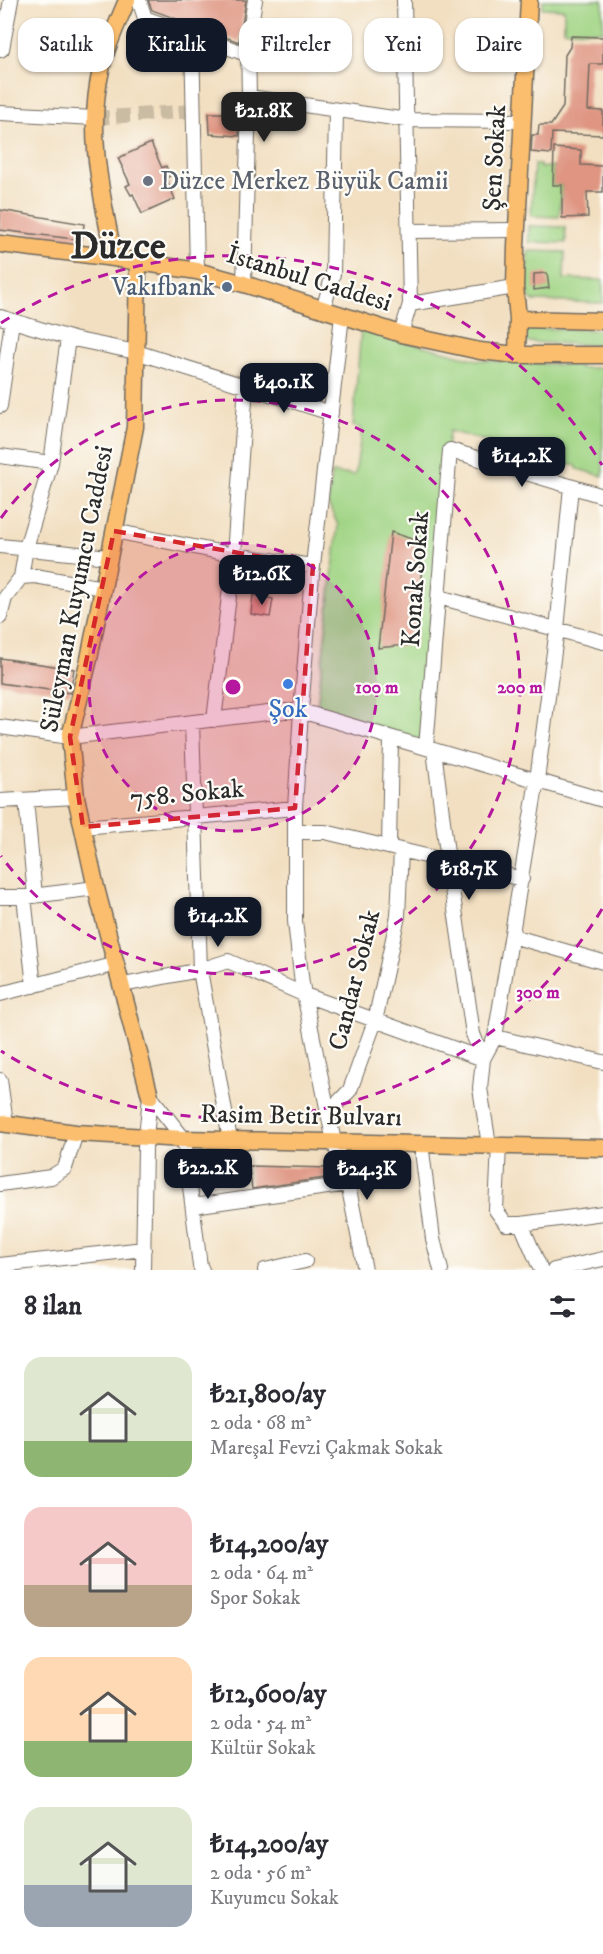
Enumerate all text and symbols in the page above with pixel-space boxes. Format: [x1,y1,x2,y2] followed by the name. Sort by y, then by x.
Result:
[18,18,114,72] chip: Satılık
[126,18,227,72] chip: Kiralık
[239,18,352,72] chip: Filtreler
[364,18,443,72] chip: Yeni
[455,18,543,72] chip: Daire
[215,92,313,143] pin: ₺21.8K
[235,99,293,124] text: ₺21.8K
[476,104,514,212] street label: Şen Sokak
[160,165,448,198] place label: Düzce Merkez Büyük Camii
[141,174,155,188] marker: Düzce Merkez Büyük Camii
[70,223,166,271] district label: Düzce
[222,237,396,320] street label: İstanbul Caddesi
[111,271,215,304] place label: Vakıfbank
[220,280,234,294] marker: Vakıfbank
[235,363,333,414] pin: ₺40.1K
[254,370,314,395] text: ₺40.1K
[473,437,571,488] pin: ₺14.2K
[33,443,121,735] street label: Süleyman Kuyumcu Caddesi
[492,444,552,469] text: ₺14.2K
[395,510,437,648] street label: Konak Sokak
[213,555,311,606] pin: ₺12.6K
[233,562,291,587] text: ₺12.6K
[223,677,243,697] centre of rings
[281,677,295,691] marker: Şok
[355,677,399,699] text: 100 m
[497,677,543,699] text: 200 m
[268,693,308,726] place label: Şok
[129,773,245,815] street label: 758. Sokak
[420,850,518,901] pin: ₺18.7K
[441,857,497,882] text: ₺18.7K
[169,897,267,948] pin: ₺14.2K
[188,904,248,929] text: ₺14.2K
[322,906,388,1054] street label: Candar Sokak
[516,982,560,1004] text: 300 m
[200,1098,402,1134] street label: Rasim Betir Bulvarı
[159,1149,257,1200] pin: ₺22.2K
[318,1150,416,1201] pin: ₺24.3K
[178,1156,238,1181] text: ₺22.2K
[337,1157,397,1182] text: ₺24.3K
[24,1290,82,1323] text: 8 ilan
[546,1290,579,1323] icon: filters
[210,1378,326,1411] text: ₺21,800/ay
[72,1381,144,1453] icon: home
[210,1411,311,1436] text: 2 oda · 68 m²
[210,1436,443,1461] text: Mareşal Fevzi Çakmak Sokak
[210,1528,328,1561] text: ₺14,200/ay
[72,1531,144,1603] icon: home
[210,1561,313,1586] text: 2 oda · 64 m²
[210,1586,300,1611] text: Spor Sokak
[210,1678,326,1711] text: ₺12,600/ay
[72,1681,144,1753] icon: home
[210,1711,311,1736] text: 2 oda · 54 m²
[210,1736,316,1761] text: Kültür Sokak
[210,1828,328,1861] text: ₺14,200/ay
[72,1831,144,1903] icon: home
[210,1861,311,1886] text: 2 oda · 56 m²
[210,1886,339,1911] text: Kuyumcu Sokak

